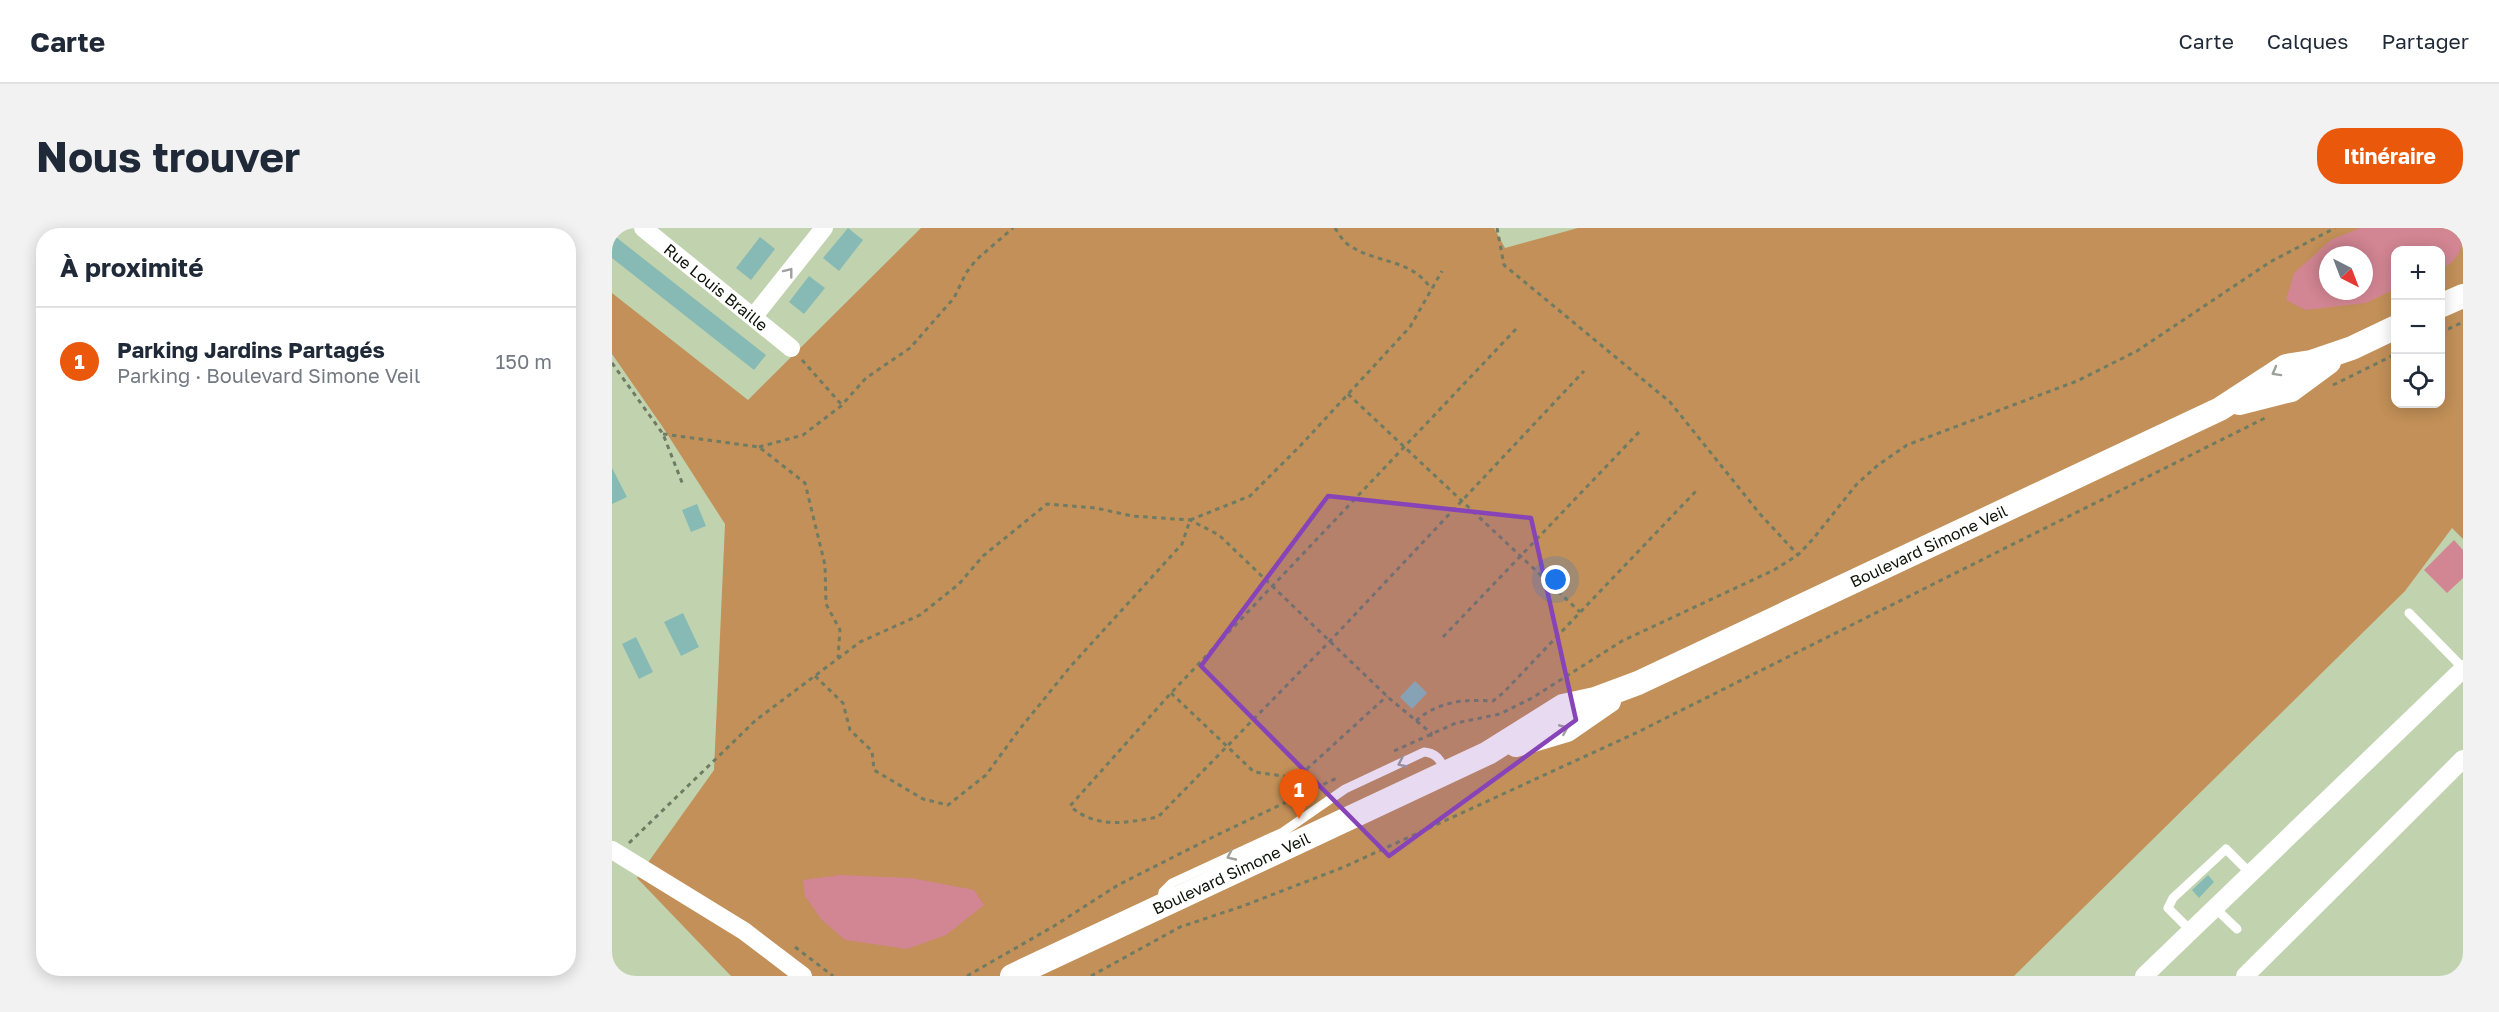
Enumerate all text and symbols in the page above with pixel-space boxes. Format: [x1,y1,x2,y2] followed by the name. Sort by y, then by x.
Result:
[30,25,105,58] text: Carte
[2178,28,2234,54] text: Carte
[2267,28,2348,54] text: Calques
[2381,28,2469,54] text: Partager
[2317,128,2463,184] button: Itinéraire
[36,131,300,181] text: Nous trouver
[660,239,772,335] street label: Rue Louis Braille
[2319,246,2373,300] north arrow
[2391,246,2445,408] map controls
[2391,246,2445,300] button: +
[60,252,204,283] text: À proximité
[781,268,792,279] one-way arrow
[2391,300,2445,354] button: −
[117,336,385,363] text: Parking Jardins Partagés
[74,349,85,373] text: 1
[496,349,552,373] text: 150 m
[2391,354,2445,408] button: locate
[117,363,420,387] text: Parking · Boulevard Simone Veil
[2272,364,2282,376] one-way arrow
[1847,501,2010,592] street label: Boulevard Simone Veil
[1541,565,1570,594] your location
[1557,724,1568,736] one-way arrow
[1397,755,1408,767] one-way arrow
[1280,770,1318,819] pin: 1
[1149,828,1313,919] street label: Boulevard Simone Veil
[1227,849,1238,861] one-way arrow

